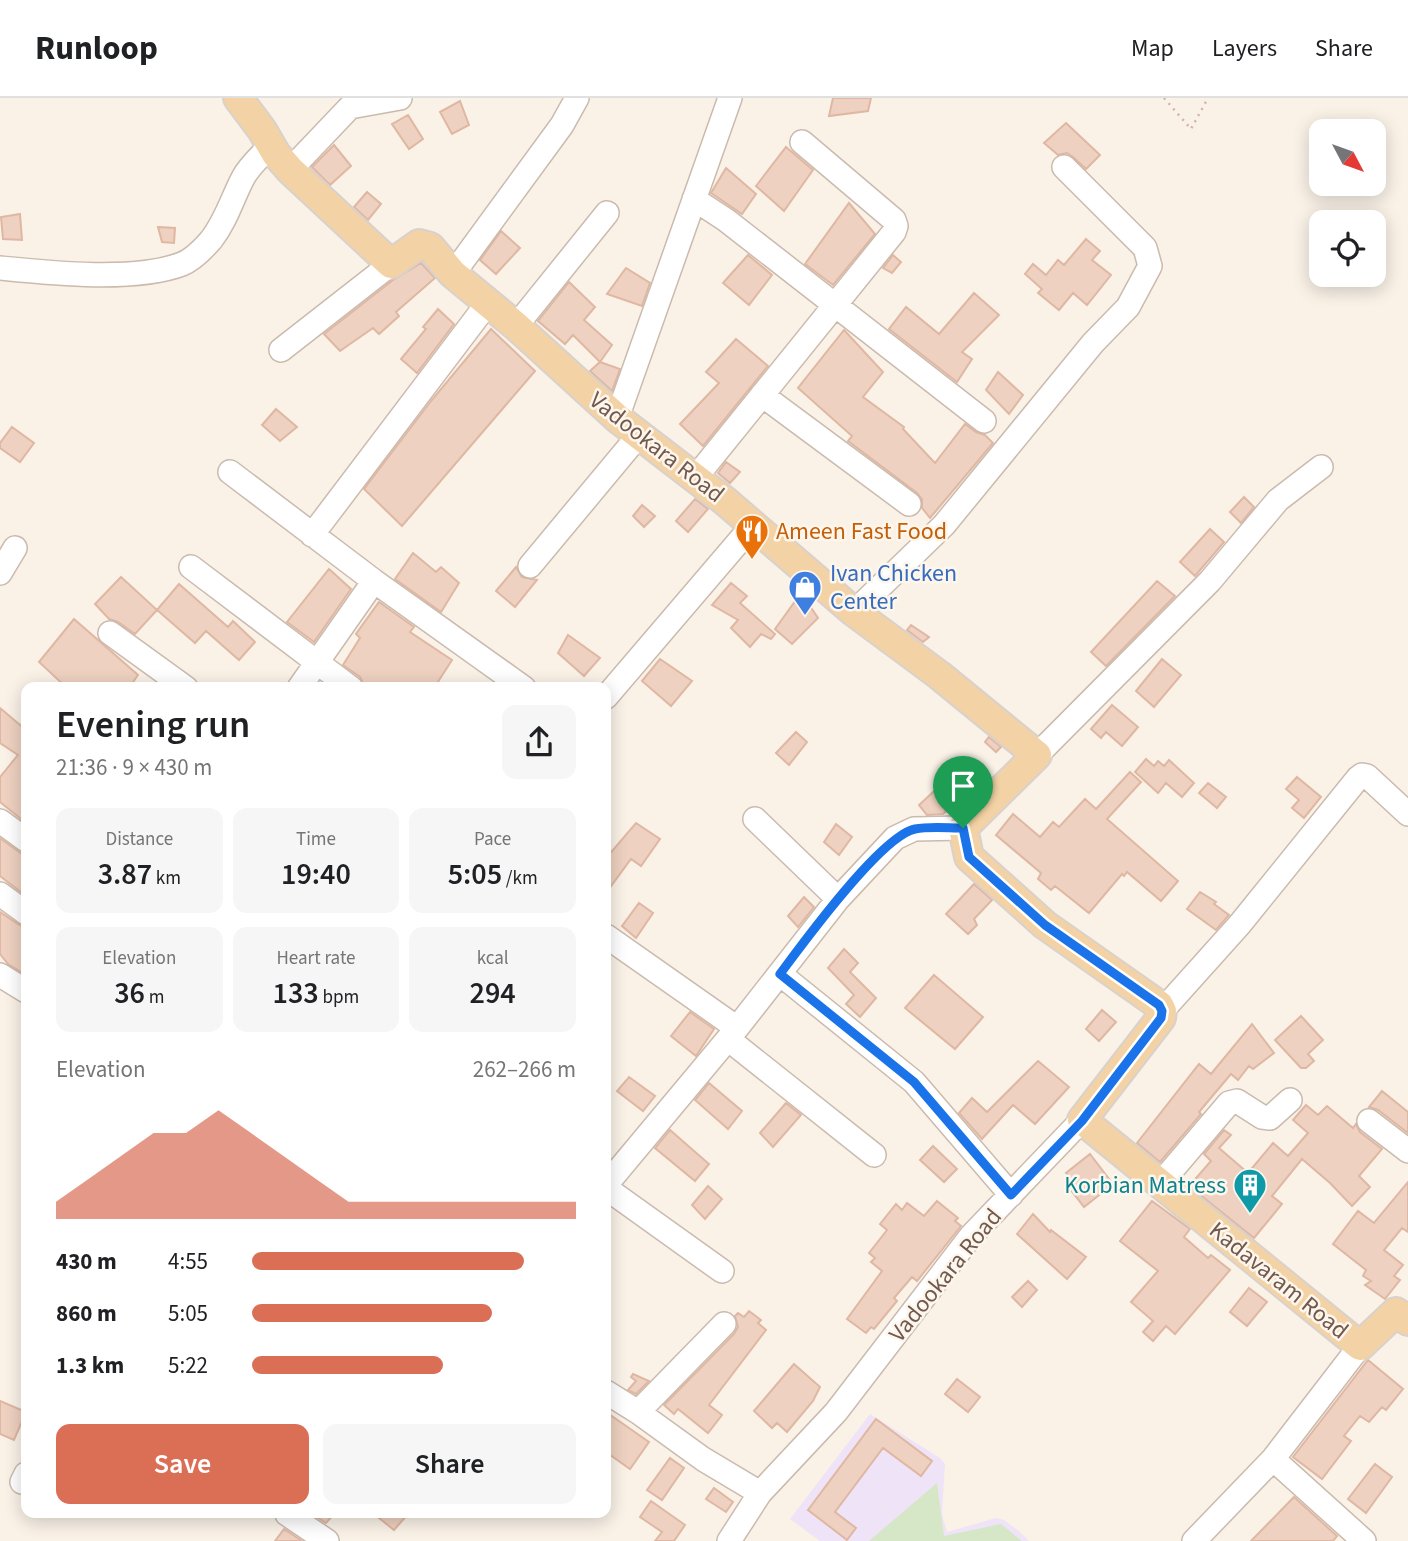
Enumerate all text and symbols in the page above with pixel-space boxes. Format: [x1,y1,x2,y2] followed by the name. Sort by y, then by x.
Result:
[35,25,158,72] text: Runloop
[1131,31,1174,66] text: Map
[1212,31,1277,66] text: Layers
[1315,31,1373,66] text: Share
[1309,119,1386,196] north arrow
[1309,119,1386,287] map controls
[1309,210,1386,287] button: locate
[582,383,732,511] street label: Vadookara Road
[733,512,771,561] restaurant icon: Ameen Fast Food
[776,514,947,549] place label: Ameen Fast Food
[830,556,957,619] place label: Ivan Chicken Center
[786,568,824,617] shop icon: Ivan Chicken Center
[56,698,250,752] text: Evening run
[502,705,576,779] button: share
[56,751,212,784] text: 21:36 · 9 × 430 m
[933,756,993,828] pin
[944,767,982,805] icon: arrive
[106,826,173,853] text: Distance
[296,826,336,853] text: Time
[474,826,511,853] text: Pace
[98,853,152,896] text: 3.87
[281,853,351,896] text: 19:40
[448,853,502,896] text: 5:05
[152,865,181,892] text: km
[502,865,538,892] text: /km
[102,945,176,972] text: Elevation
[276,945,355,972] text: Heart rate
[477,945,509,972] text: kcal
[114,972,145,1015] text: 36
[273,972,319,1015] text: 133
[470,972,516,1015] text: 294
[145,984,165,1011] text: m
[319,984,359,1011] text: bpm
[56,1053,146,1086] text: Elevation
[473,1053,576,1086] text: 262–266 m
[1231,1166,1269,1215] building icon: Korbian Matress
[1064,1168,1226,1203] place label: Korbian Matress
[880,1201,1010,1350] street label: Vadookara Road
[1201,1213,1356,1348] street label: Kadavaram Road
[56,1245,117,1278] text: 430 m
[168,1245,208,1278] text: 4:55
[56,1297,117,1330] text: 860 m
[168,1297,208,1330] text: 5:05
[56,1349,124,1382] text: 1.3 km
[168,1349,208,1382] text: 5:22
[56,1424,309,1504] button: Save
[323,1424,576,1504] button: Share

